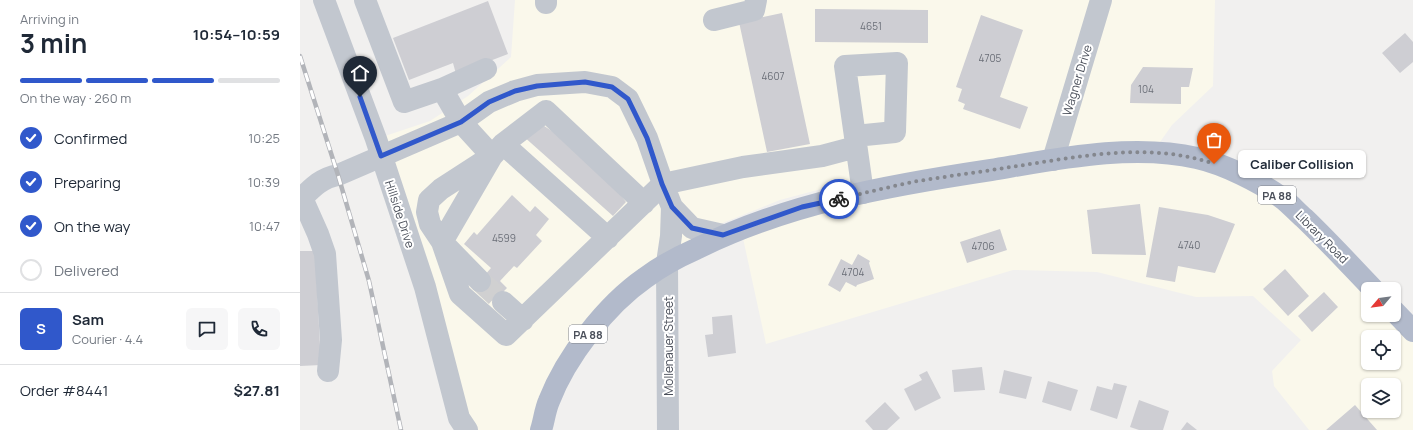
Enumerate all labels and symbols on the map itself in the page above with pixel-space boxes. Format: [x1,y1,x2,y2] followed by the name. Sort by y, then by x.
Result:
[860,19,882,33] house number: 4651
[1058,42,1096,118] street label: Wagner Drive
[979,51,1002,65] house number: 4705
[343,56,377,97] pin
[761,69,785,83] house number: 4607
[1138,82,1154,96] house number: 104
[1197,123,1231,164] pin
[1238,150,1366,178] callout: Caliber Collision
[381,178,419,250] street label: Hillside Drive
[819,179,859,219] courier
[1258,186,1296,204] road number: PA 88
[1292,207,1352,267] street label: Library Road
[492,231,516,245] house number: 4599
[1178,238,1200,252] house number: 4740
[971,239,995,253] house number: 4706
[842,265,865,279] house number: 4704
[1361,282,1401,322] north arrow
[660,296,677,396] street label: Mollenauer Street
[569,325,607,343] road number: PA 88

